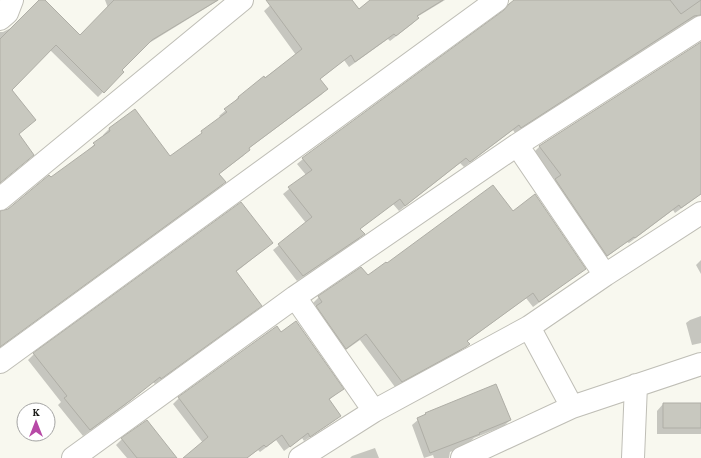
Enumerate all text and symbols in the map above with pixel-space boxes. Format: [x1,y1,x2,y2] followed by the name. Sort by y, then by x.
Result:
[16,402,56,442] north arrow
[32,406,40,418] text: K

